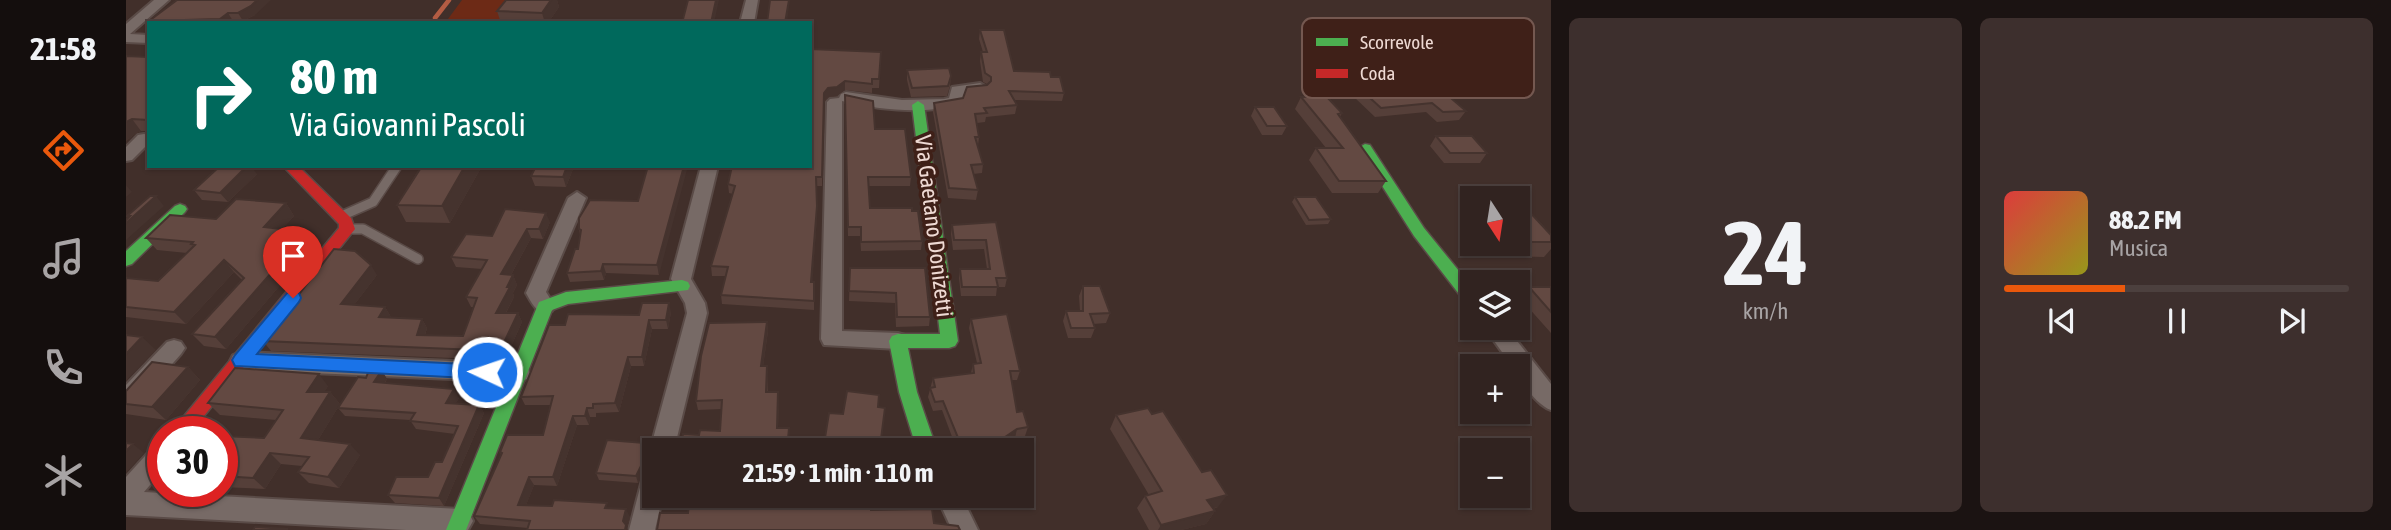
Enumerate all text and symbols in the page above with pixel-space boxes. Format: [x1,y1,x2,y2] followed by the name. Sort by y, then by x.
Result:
[1302,18,1534,98] legend
[30,30,96,67] text: 21:58
[1360,31,1434,53] text: Scorrevole
[290,48,378,104] text: 80 m
[175,49,266,140] icon: right
[1360,62,1395,84] text: Coda
[290,106,526,143] text: Via Giovanni Pascoli
[39,126,88,175] icon: directions
[910,133,958,319] street label: Via Gaetano Donizetti
[1460,186,1530,256] north arrow
[1460,186,1530,508] map controls
[1723,200,1808,304] text: 24
[2109,205,2182,235] text: 88.2 FM
[263,226,323,298] pin
[39,234,88,283] icon: music
[2109,235,2168,261] text: Musica
[274,237,312,275] icon: arrive
[1460,270,1530,340] button: layers
[1743,298,1788,324] text: km/h
[2043,302,2081,340] icon: previous
[2158,302,2196,340] icon: pause
[2273,302,2311,340] icon: next
[450,335,524,409] position arrow
[39,343,88,392] icon: phone
[1460,354,1530,424] button: +
[147,416,238,507] speed limit sign: 30
[1460,438,1530,508] button: −
[39,451,88,500] icon: climate
[743,458,933,488] text: 21:59 · 1 min · 110 m

